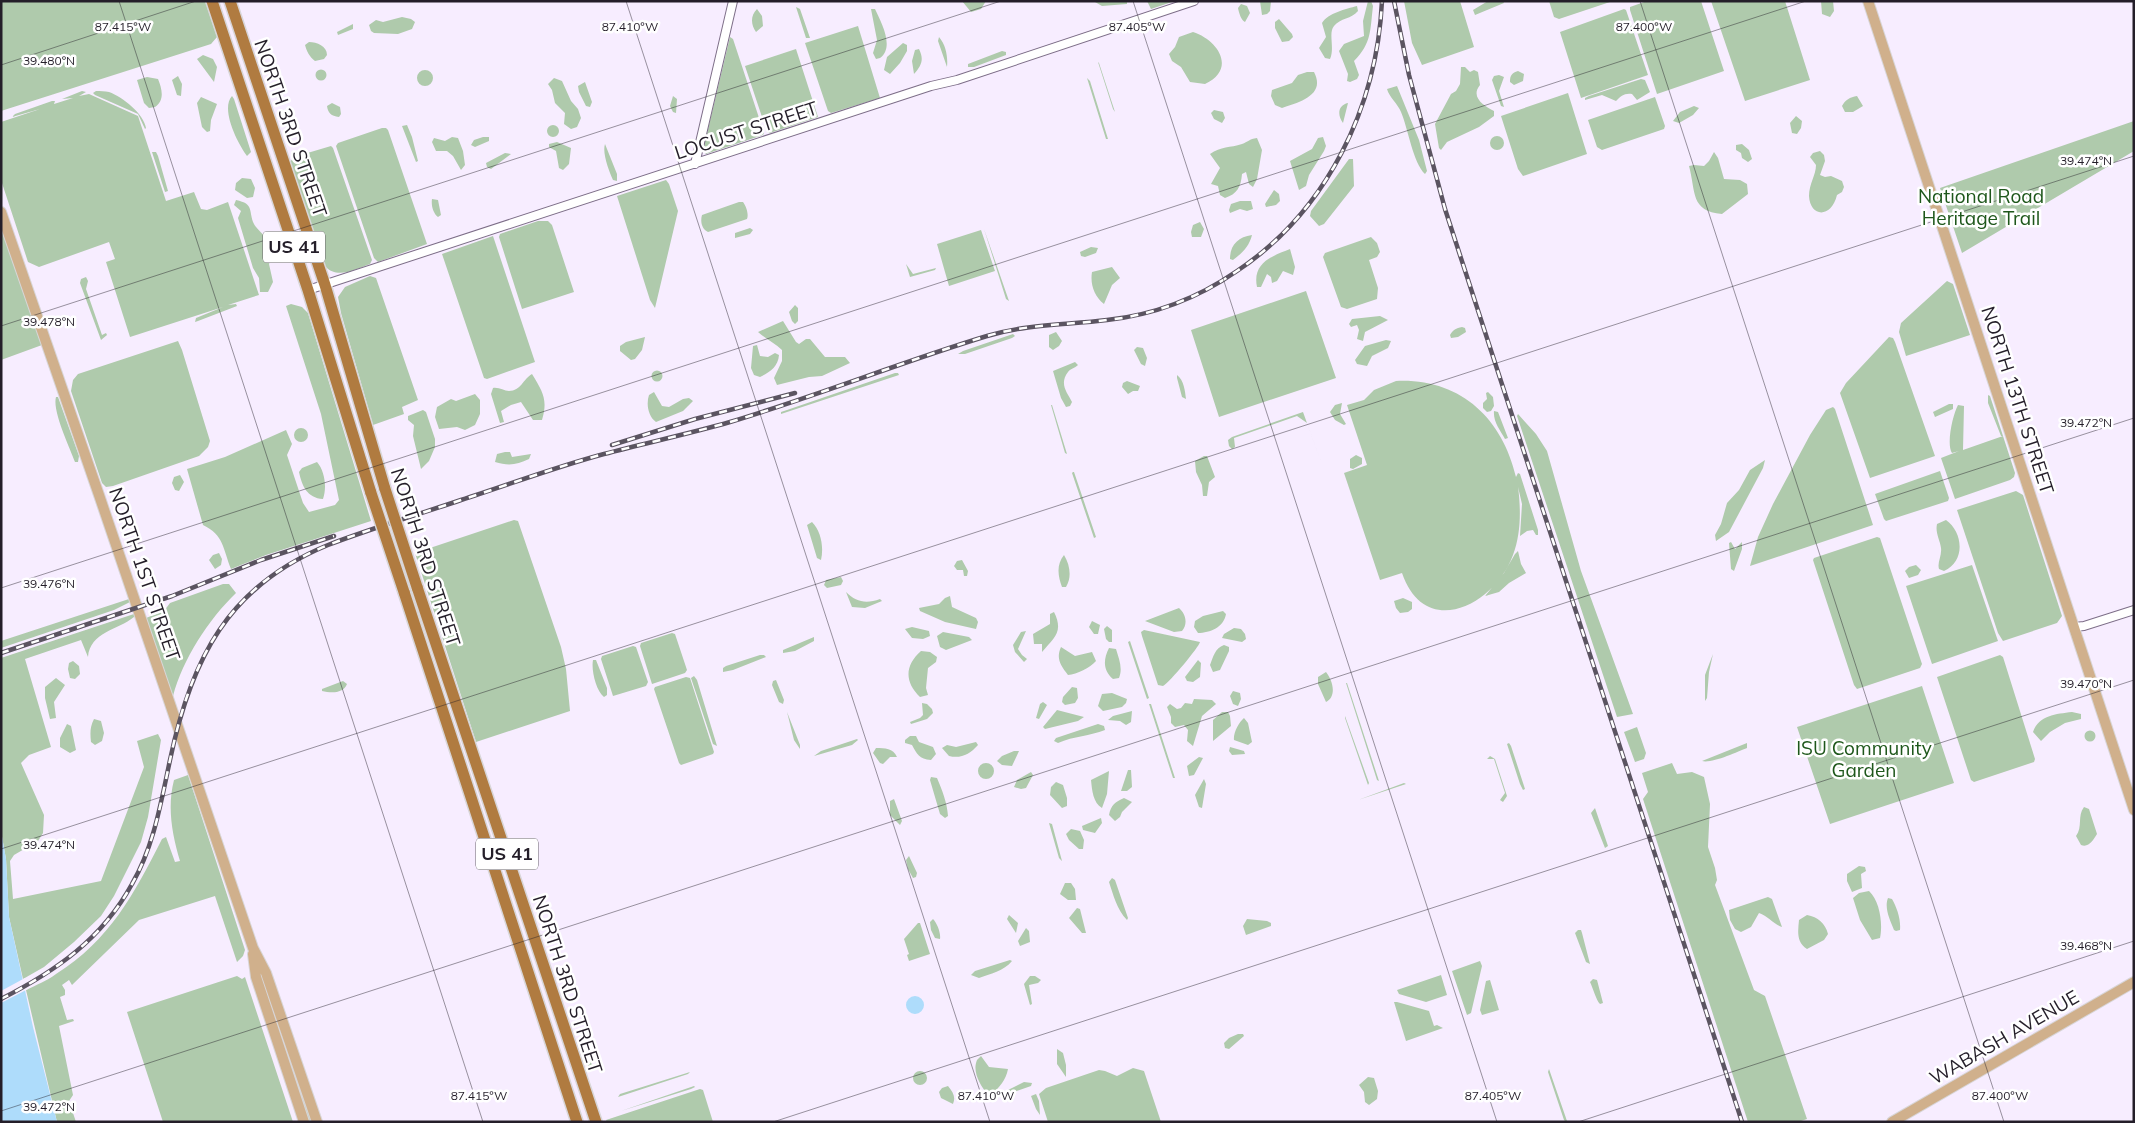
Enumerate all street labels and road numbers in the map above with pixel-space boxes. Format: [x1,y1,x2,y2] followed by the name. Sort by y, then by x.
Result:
[249,36,333,220] street label: NORTH 3RD STREET
[671,95,821,164] street label: LOCUST STREET
[263,232,325,262] road number: US 41
[1976,303,2060,497] street label: NORTH 13TH STREET
[386,465,466,650] street label: NORTH 3RD STREET
[104,484,186,664] street label: NORTH 1ST STREET
[476,839,538,870] road number: US 41
[528,892,608,1077] street label: NORTH 3RD STREET
[1925,984,2083,1090] street label: WABASH AVENUE

